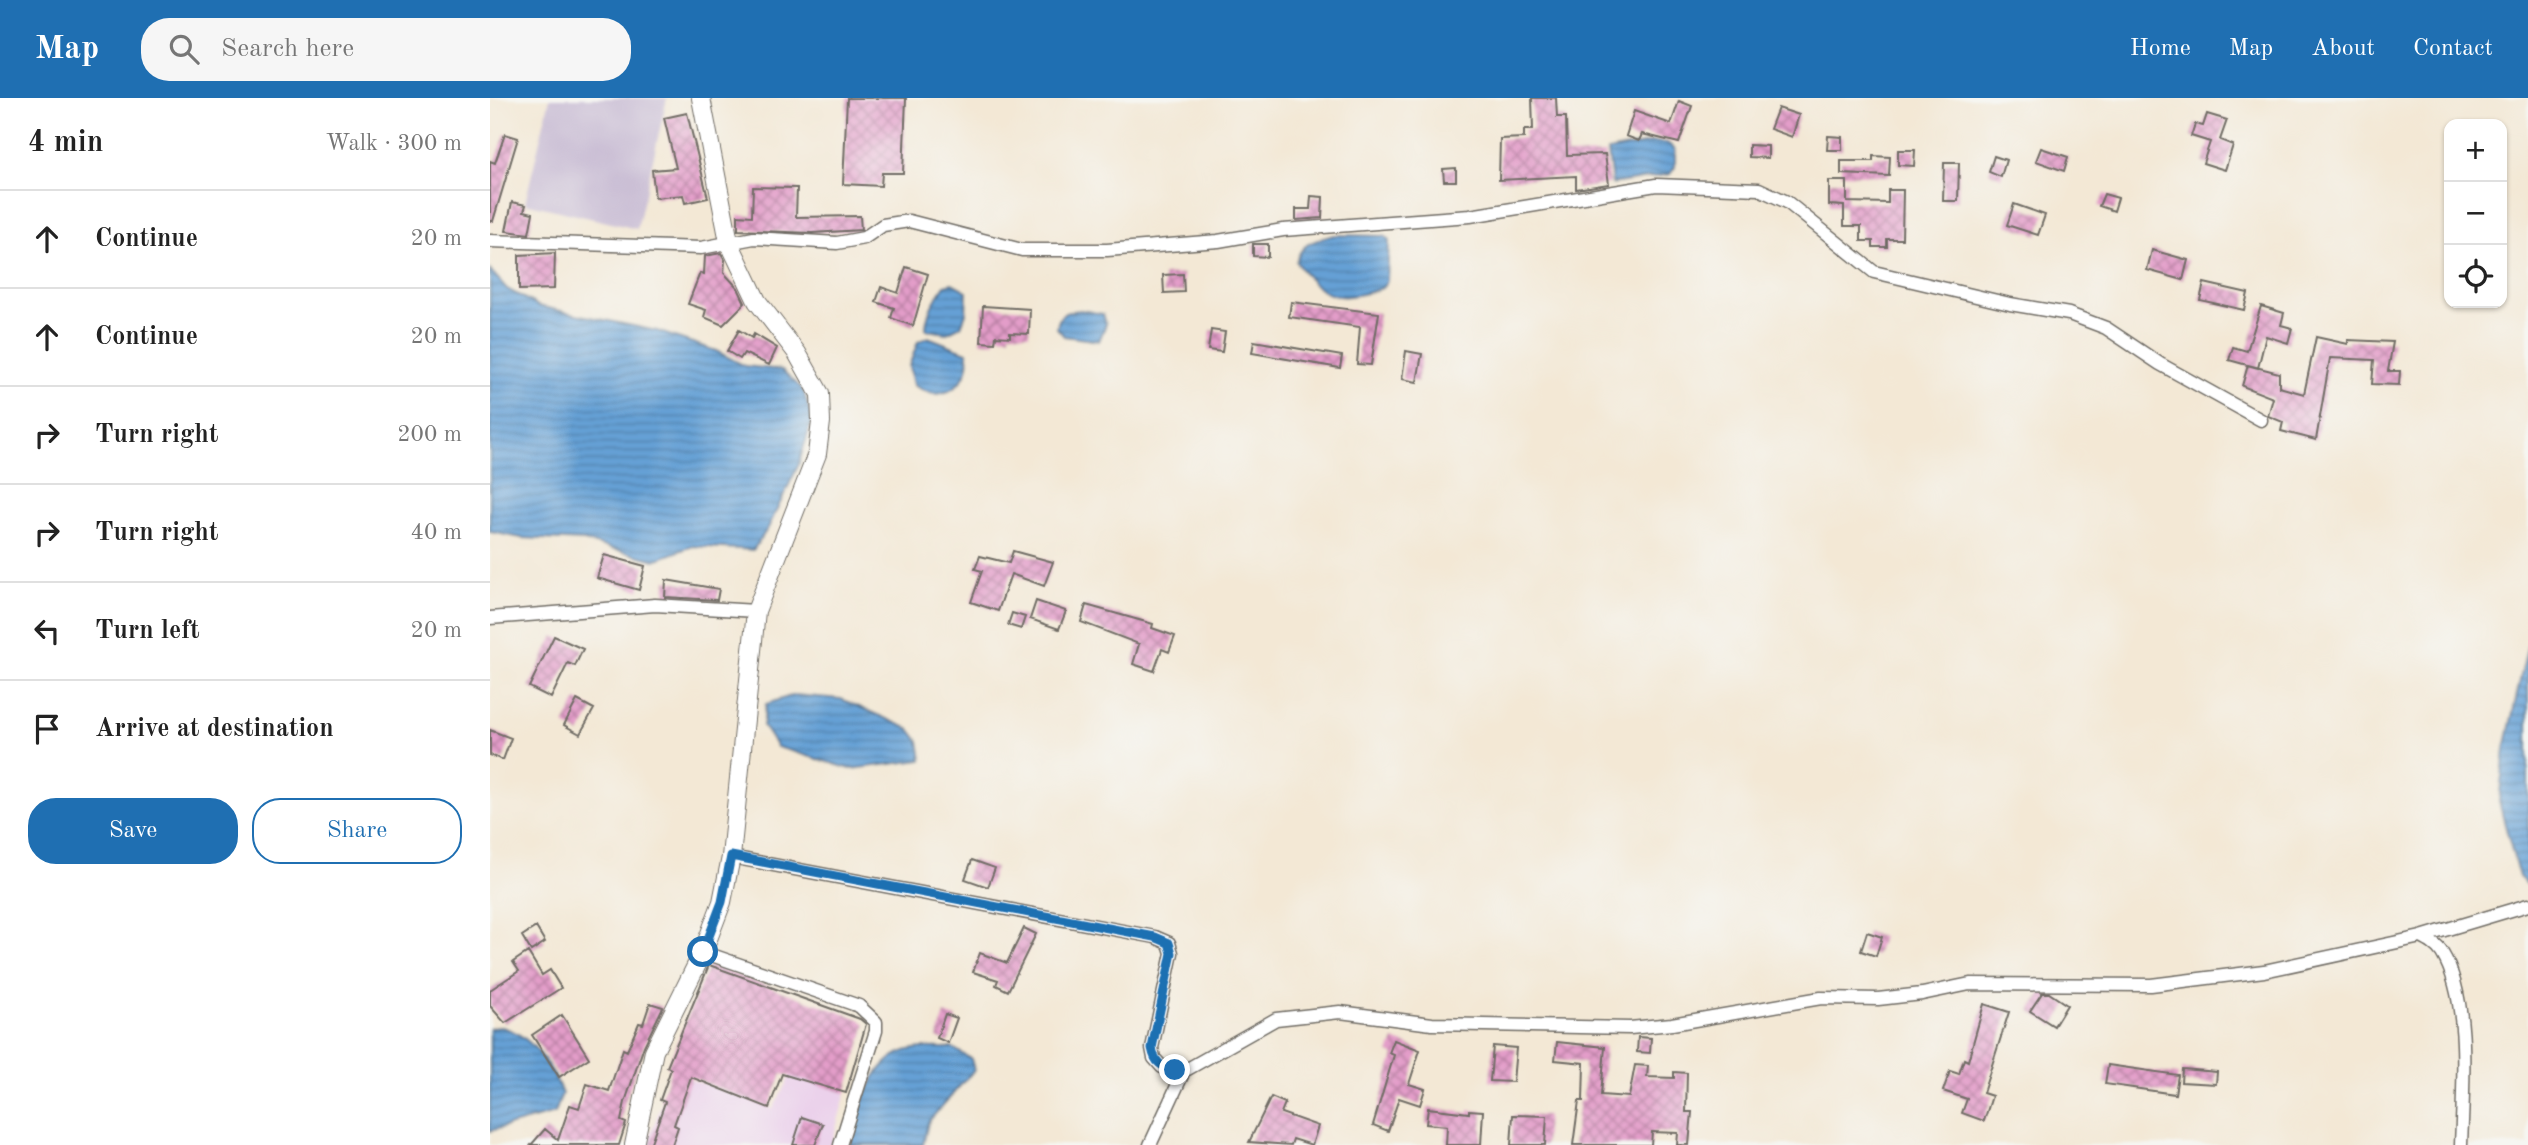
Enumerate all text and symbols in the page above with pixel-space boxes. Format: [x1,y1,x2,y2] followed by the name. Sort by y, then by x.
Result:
[141,18,631,81] search box
[165,30,203,68] icon: search
[35,33,99,66] text: Map
[221,36,354,62] text: Search here
[2130,37,2191,61] text: Home
[2229,37,2273,61] text: Map
[2311,37,2375,61] text: About
[2413,37,2493,61] text: Contact
[2444,119,2507,308] map controls
[2444,119,2507,182] button: +
[28,128,103,158] text: 4 min
[326,132,462,155] text: Walk · 300 m
[2444,182,2507,245] button: −
[28,220,66,258] icon: ahead
[95,226,198,252] text: Continue
[411,227,462,250] text: 20 m
[2444,245,2507,308] button: locate
[28,318,66,356] icon: ahead
[95,324,198,350] text: Continue
[411,325,462,348] text: 20 m
[28,416,66,454] icon: right
[95,422,218,448] text: Turn right
[397,423,462,446] text: 200 m
[28,514,66,552] icon: right
[95,520,218,546] text: Turn right
[411,521,462,544] text: 40 m
[28,612,66,650] icon: left
[95,618,200,644] text: Turn left
[411,619,462,642] text: 20 m
[28,710,66,748] icon: arrive
[95,716,334,742] text: Arrive at destination
[28,798,238,864] button: Save
[252,798,462,864] button: Share
[687,936,718,967] route start
[1159,1054,1190,1085] route end

